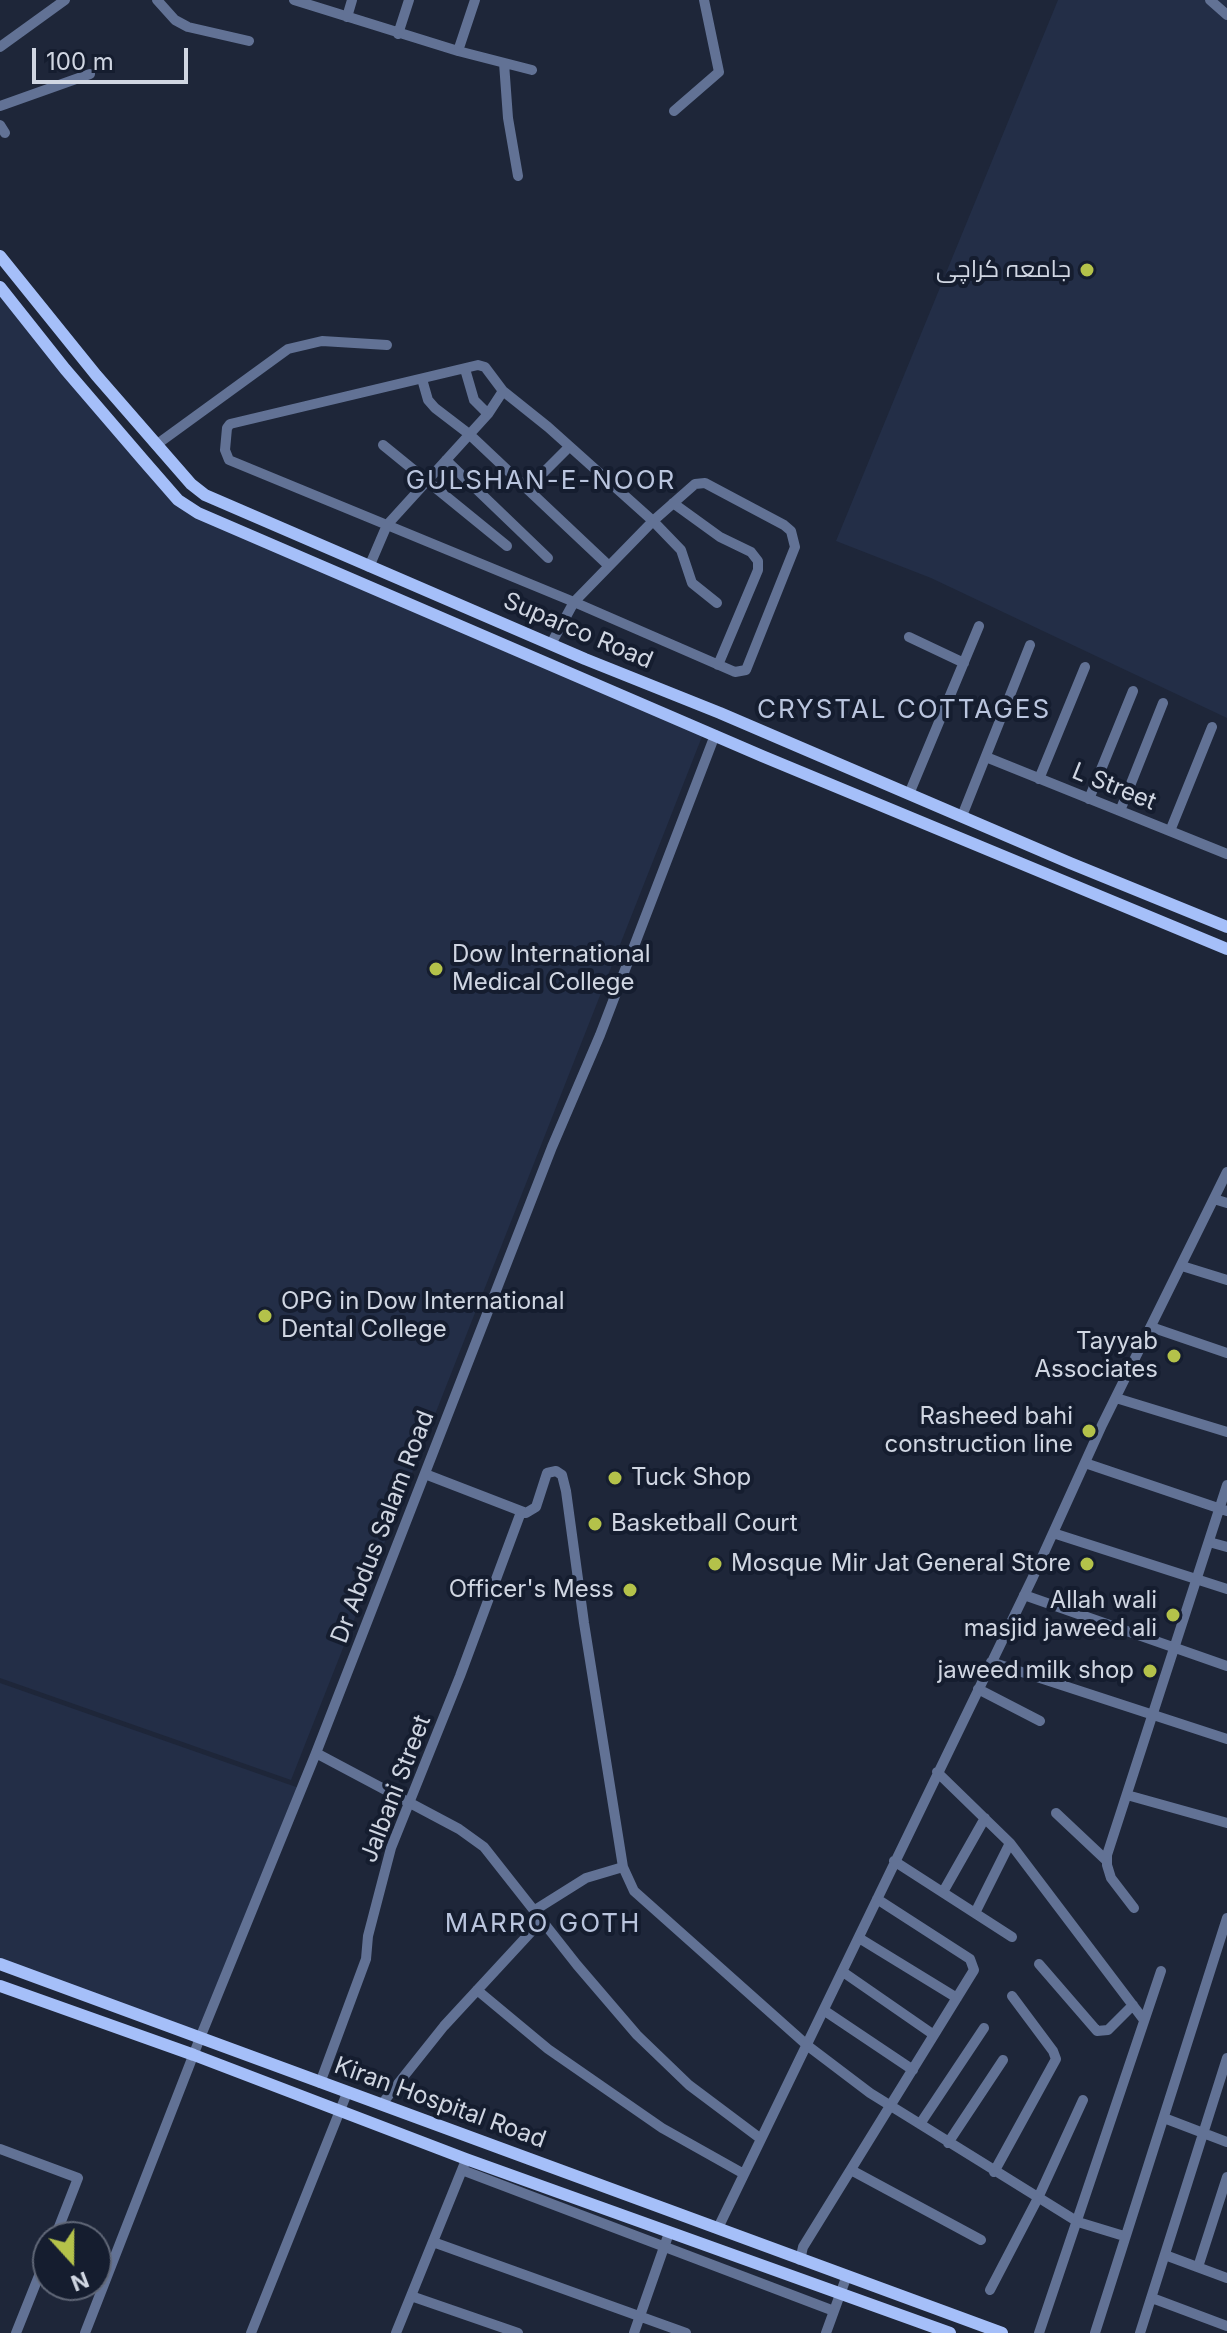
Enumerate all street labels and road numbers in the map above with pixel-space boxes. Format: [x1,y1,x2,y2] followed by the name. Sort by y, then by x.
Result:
[499,587,657,675] street label: Suparco Road
[1068,757,1160,817] street label: L Street
[325,1407,441,1647] street label: Dr Abdus Salam Road
[355,1711,437,1867] street label: Jalbani Street
[330,2051,550,2155] street label: Kiran Hospital Road

